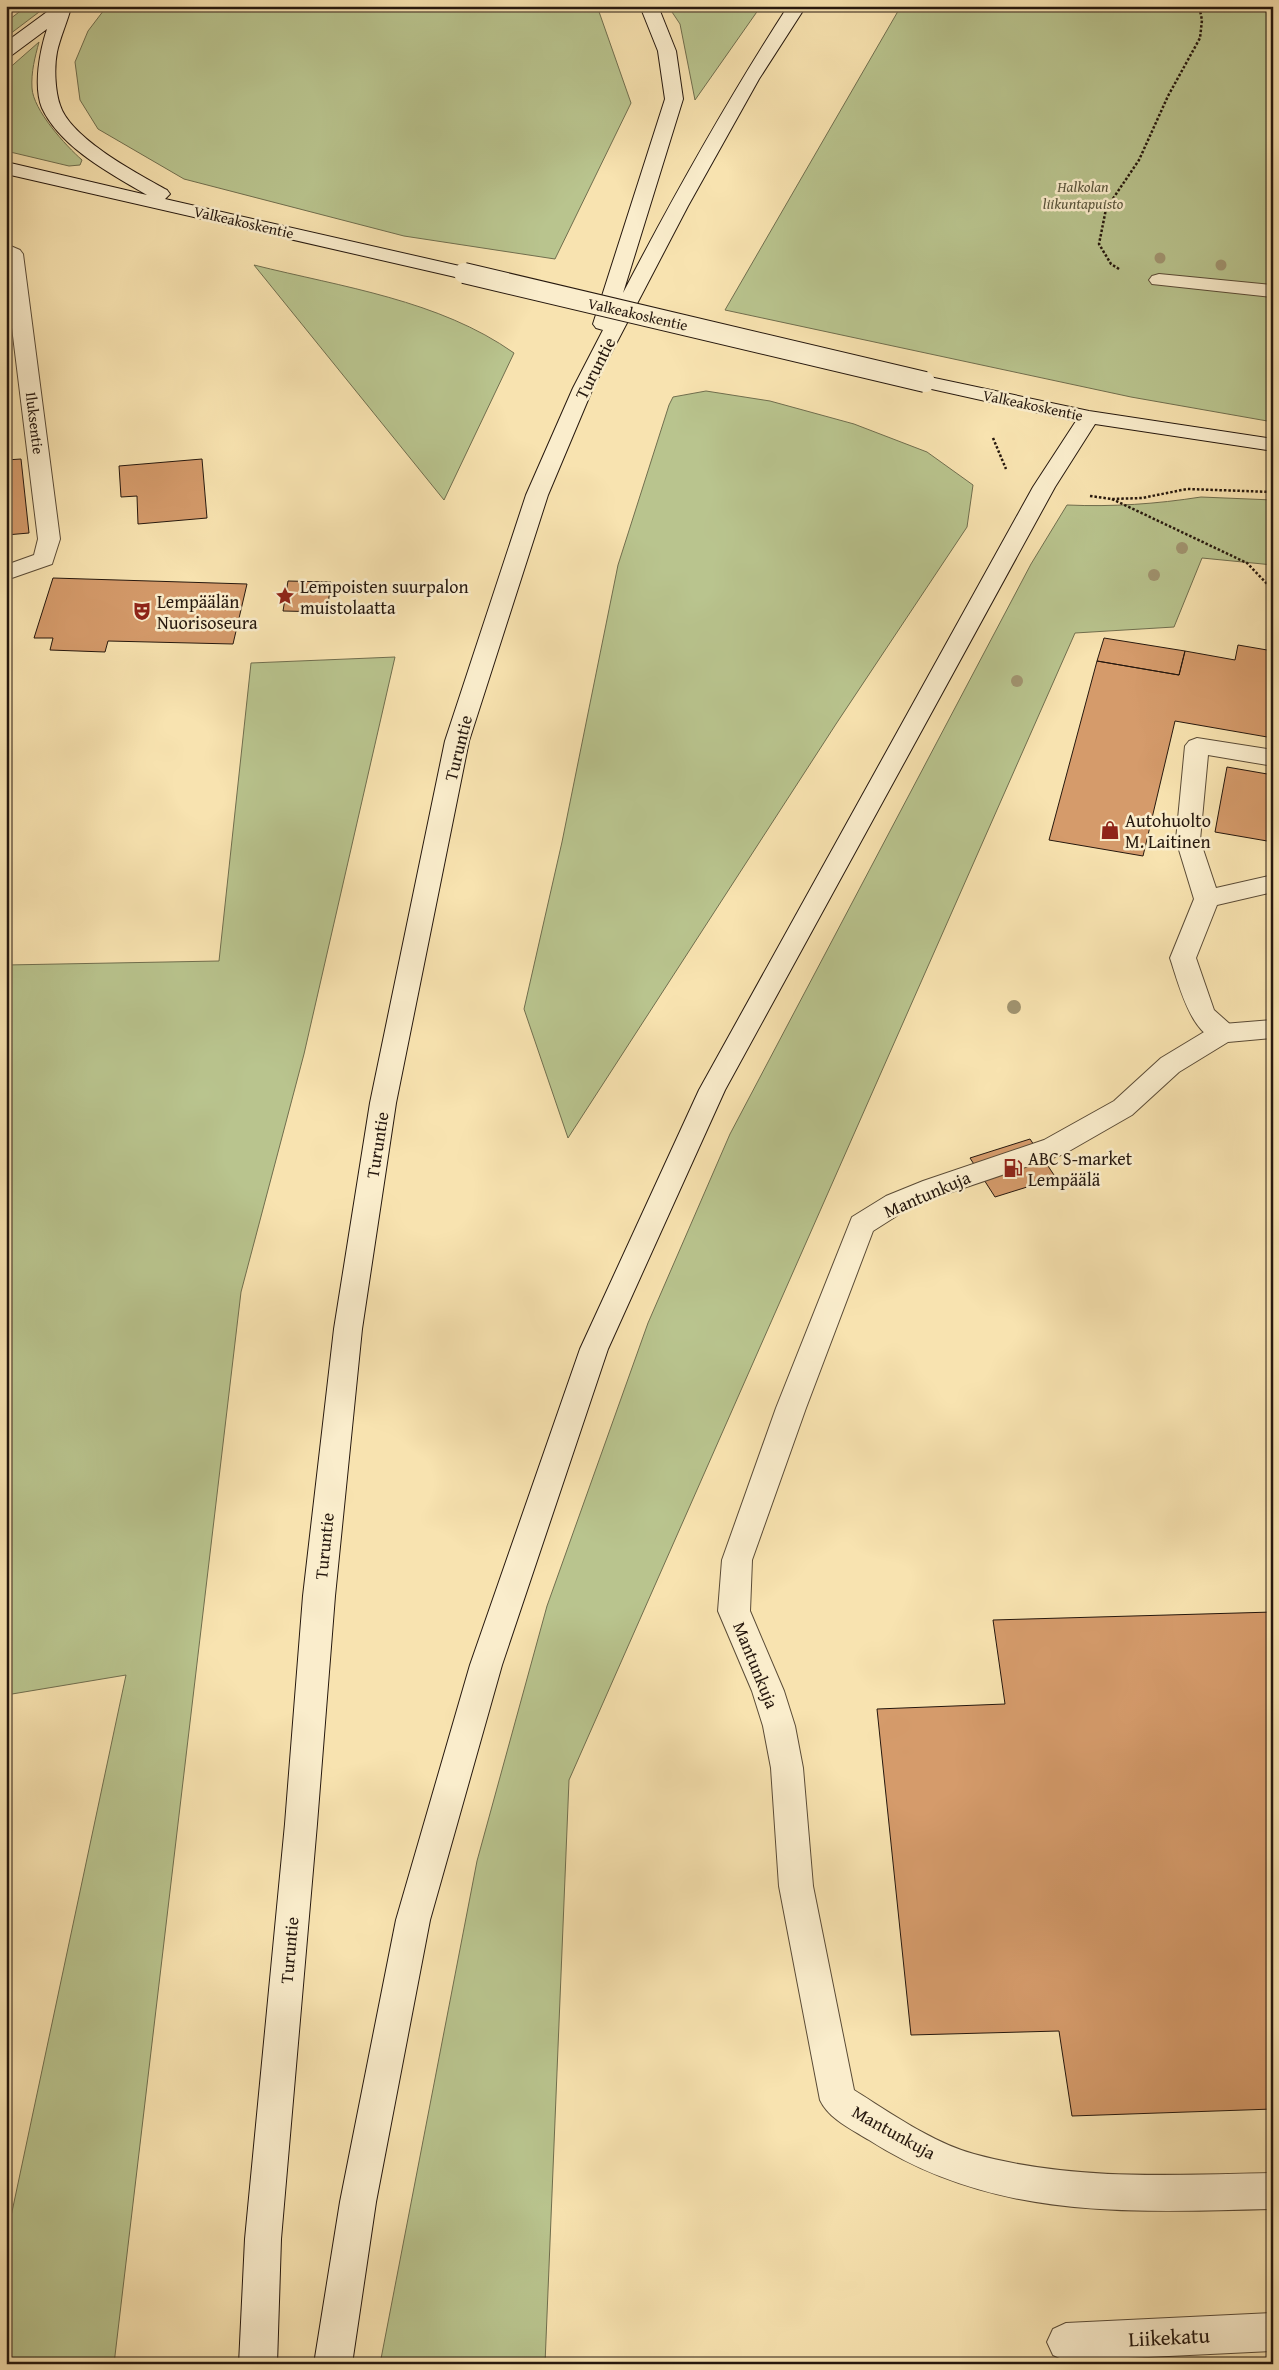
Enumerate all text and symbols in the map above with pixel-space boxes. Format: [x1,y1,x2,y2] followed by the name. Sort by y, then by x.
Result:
[1043,176,1124,214] park label: Halkolan liikuntapuisto
[192,200,296,244] street label: Valkeakoskentie
[586,292,690,336] street label: Valkeakoskentie
[568,332,622,404] street label: Turuntie
[981,384,1085,426] street label: Valkeakoskentie
[21,391,49,455] street label: Iluksentie
[300,573,469,621] place label: Lempoisten suurpalon muistolaatta
[274,585,296,607] place icon: Lempoisten suurpalon muistolaatta
[157,588,258,636] place label: Lempäälän Nuorisoseura
[131,600,153,622] theatre icon: Lempäälän Nuorisoseura
[437,712,479,784] street label: Turuntie
[1125,807,1211,855] place label: Autohuolto M. Laitinen
[1099,819,1121,841] shop icon: Autohuolto M. Laitinen
[358,1110,396,1180] street label: Turuntie
[1028,1145,1133,1193] place label: ABC S-market Lempäälä
[1002,1157,1024,1179] fuel station icon: ABC S-market Lempäälä
[879,1163,975,1224] street label: Mantunkuja
[307,1511,341,1581] street label: Turuntie
[726,1617,786,1713] street label: Mantunkuja
[273,1915,305,1985] street label: Turuntie
[847,2098,941,2166] street label: Mantunkuja
[1127,2319,1211,2355] street label: Liikekatu

